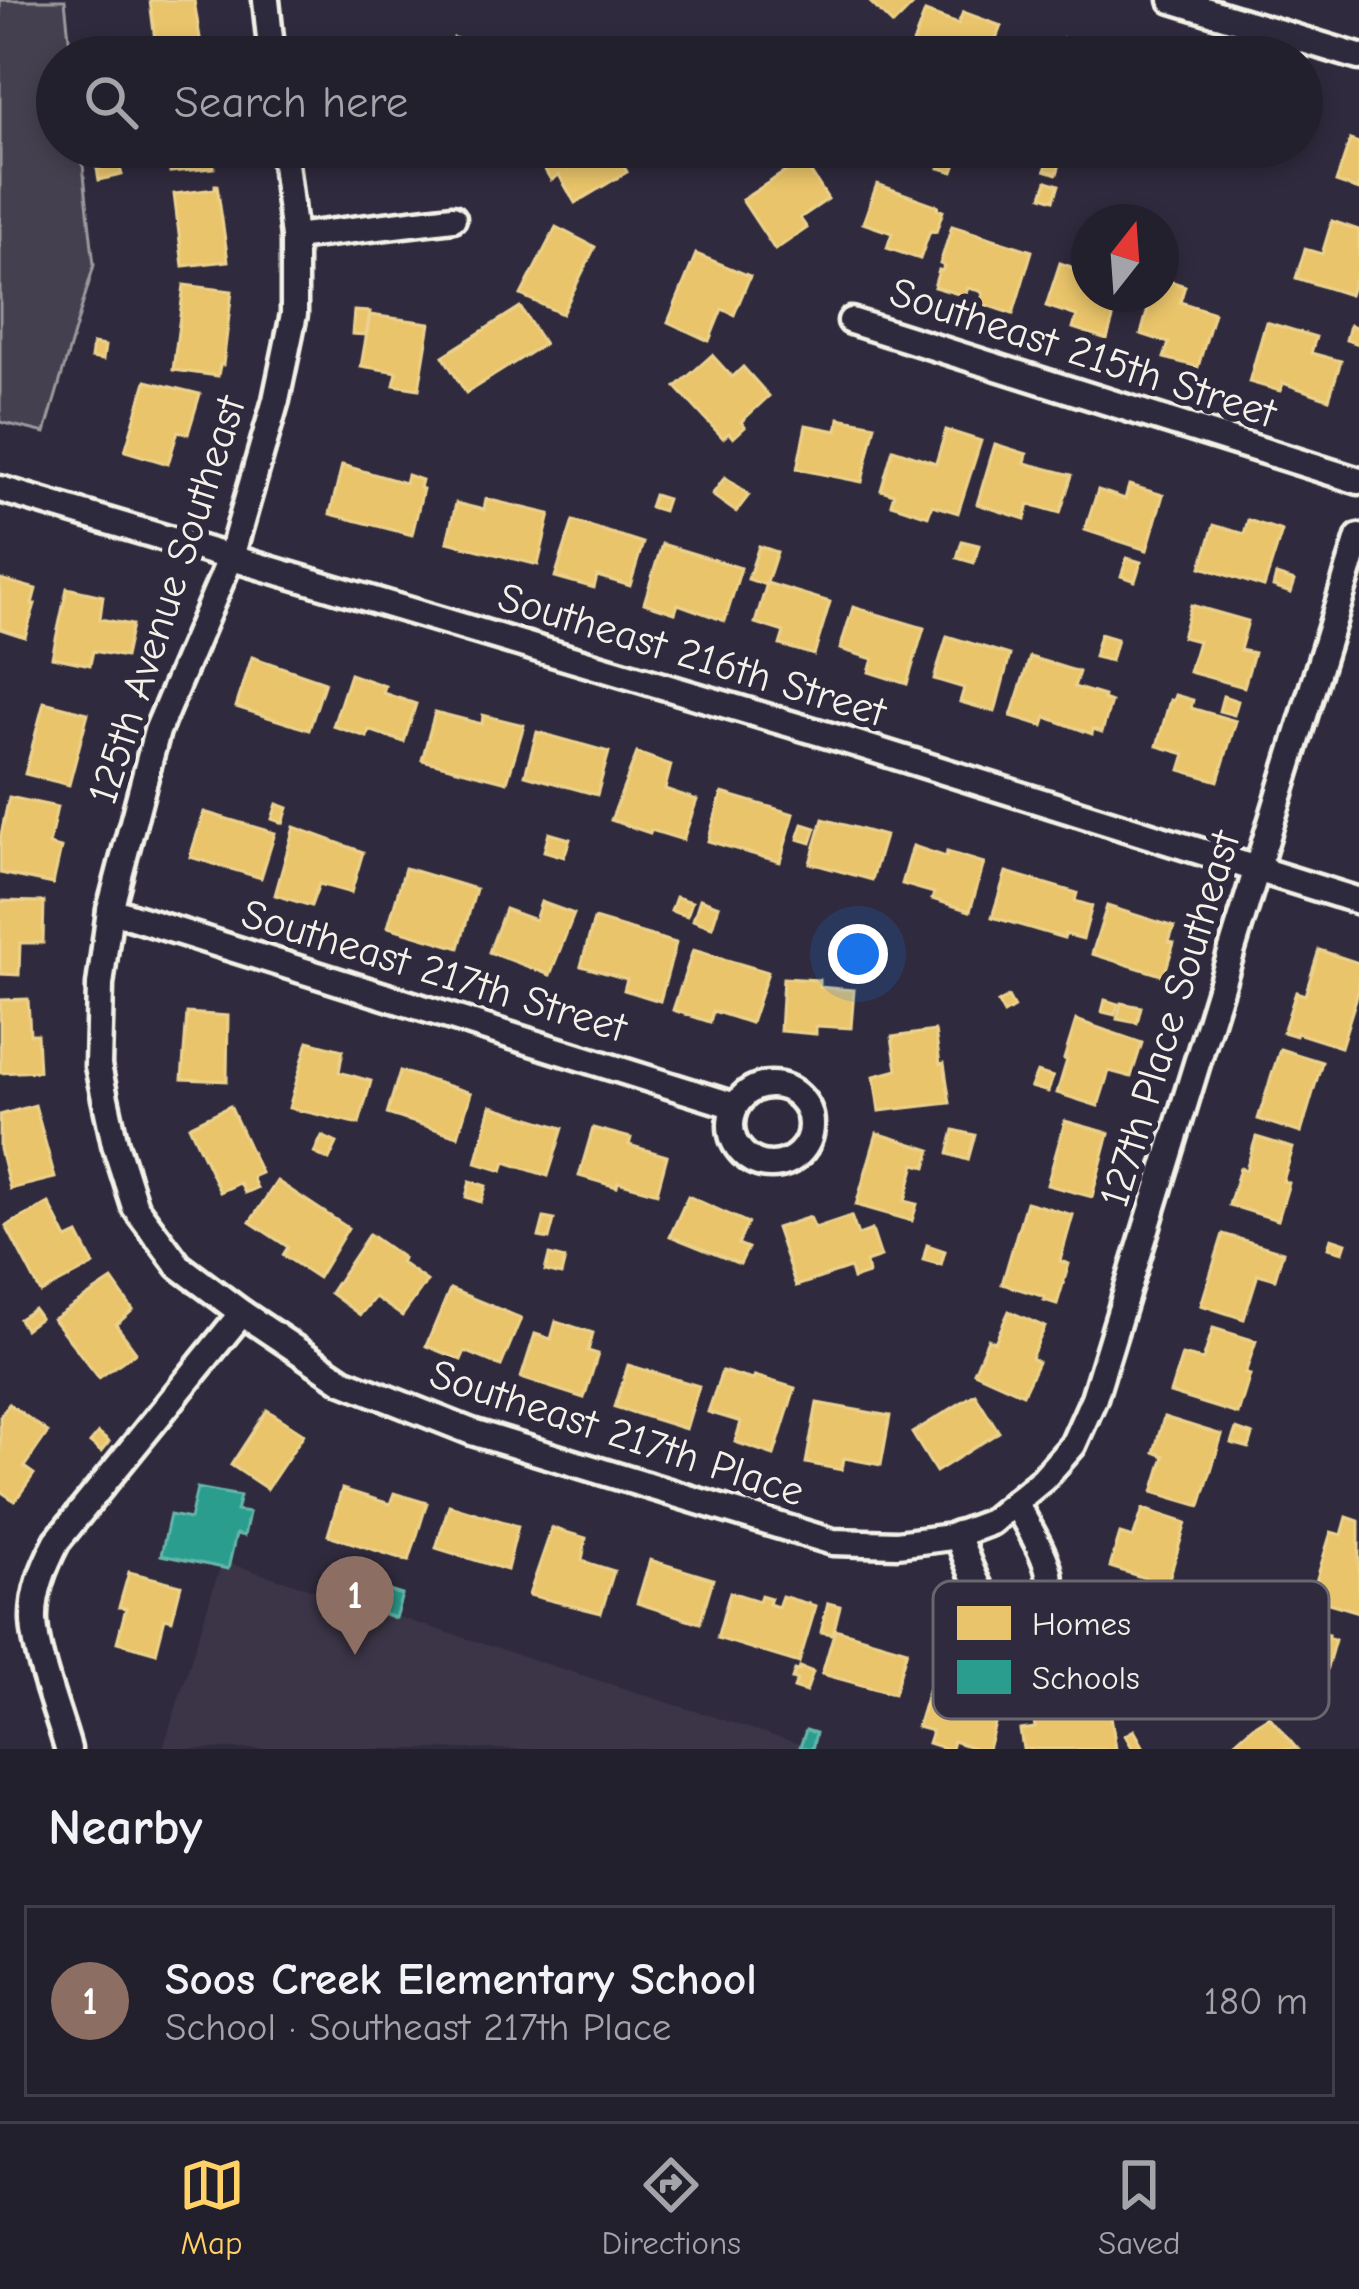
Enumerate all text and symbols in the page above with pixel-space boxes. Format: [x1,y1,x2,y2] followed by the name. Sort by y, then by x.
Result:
[36,36,1323,168] search box
[78,69,144,135] icon: search
[174,76,408,128] text: Search here
[1071,204,1179,312] north arrow
[884,267,1284,439] street label: Southeast 215th Street
[78,388,257,810] street label: 125th Avenue Southeast
[492,573,894,738] street label: Southeast 216th Street
[1090,823,1251,1213] street label: 127th Place Southeast
[236,889,634,1053] street label: Southeast 217th Street
[828,924,888,984] your location
[424,1349,810,1517] street label: Southeast 217th Place
[316,1556,394,1655] pin: 1
[933,1581,1329,1719] legend
[1032,1605,1131,1643] text: Homes
[1032,1659,1140,1697] text: Schools
[48,1798,202,1857] text: Nearby
[165,1953,757,2005] text: Soos Creek Elementary School
[82,1979,98,2024] text: 1
[1203,1979,1308,2024] text: 180 m
[165,2005,671,2050] text: School · Southeast 217th Place
[179,2152,245,2262] tab: Map
[602,2152,741,2262] tab: Directions
[1098,2152,1180,2262] tab: Saved

